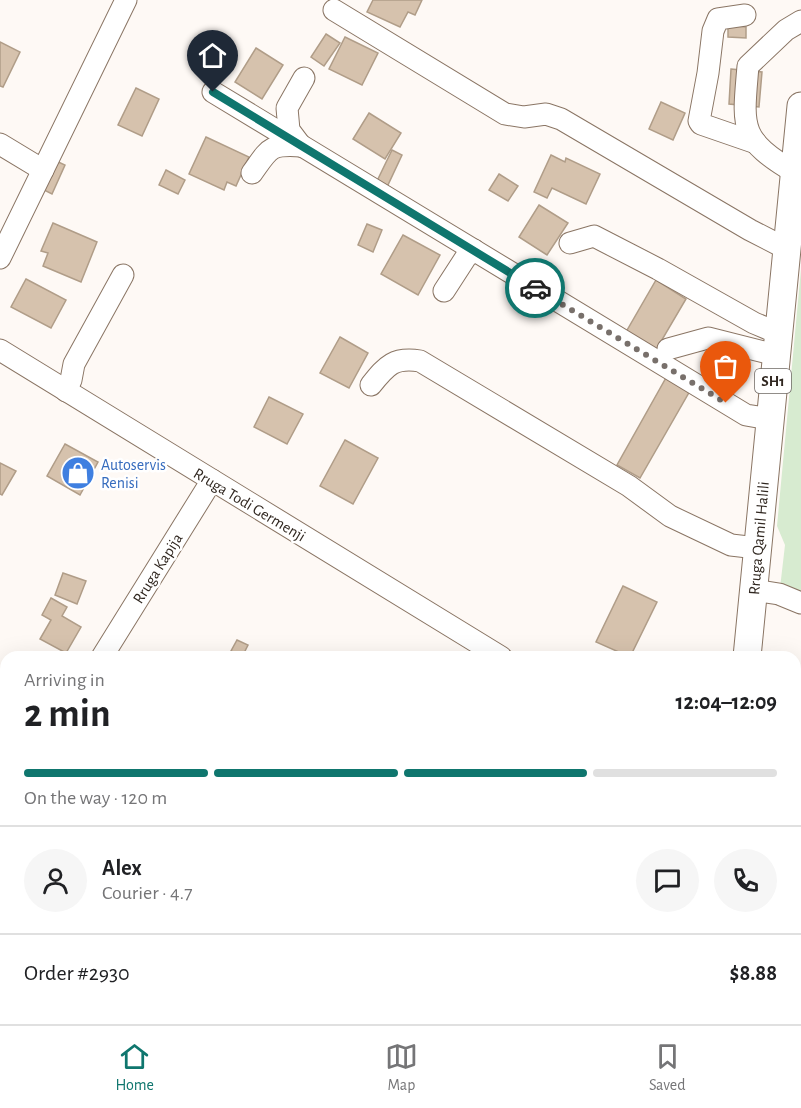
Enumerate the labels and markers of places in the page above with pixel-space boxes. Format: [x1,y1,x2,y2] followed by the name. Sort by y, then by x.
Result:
[187,30,238,92] pin
[700,341,751,403] pin
[60,455,96,491] shop icon: Autoservis Renisi
[101,457,166,491] place label: Autoservis Renisi

